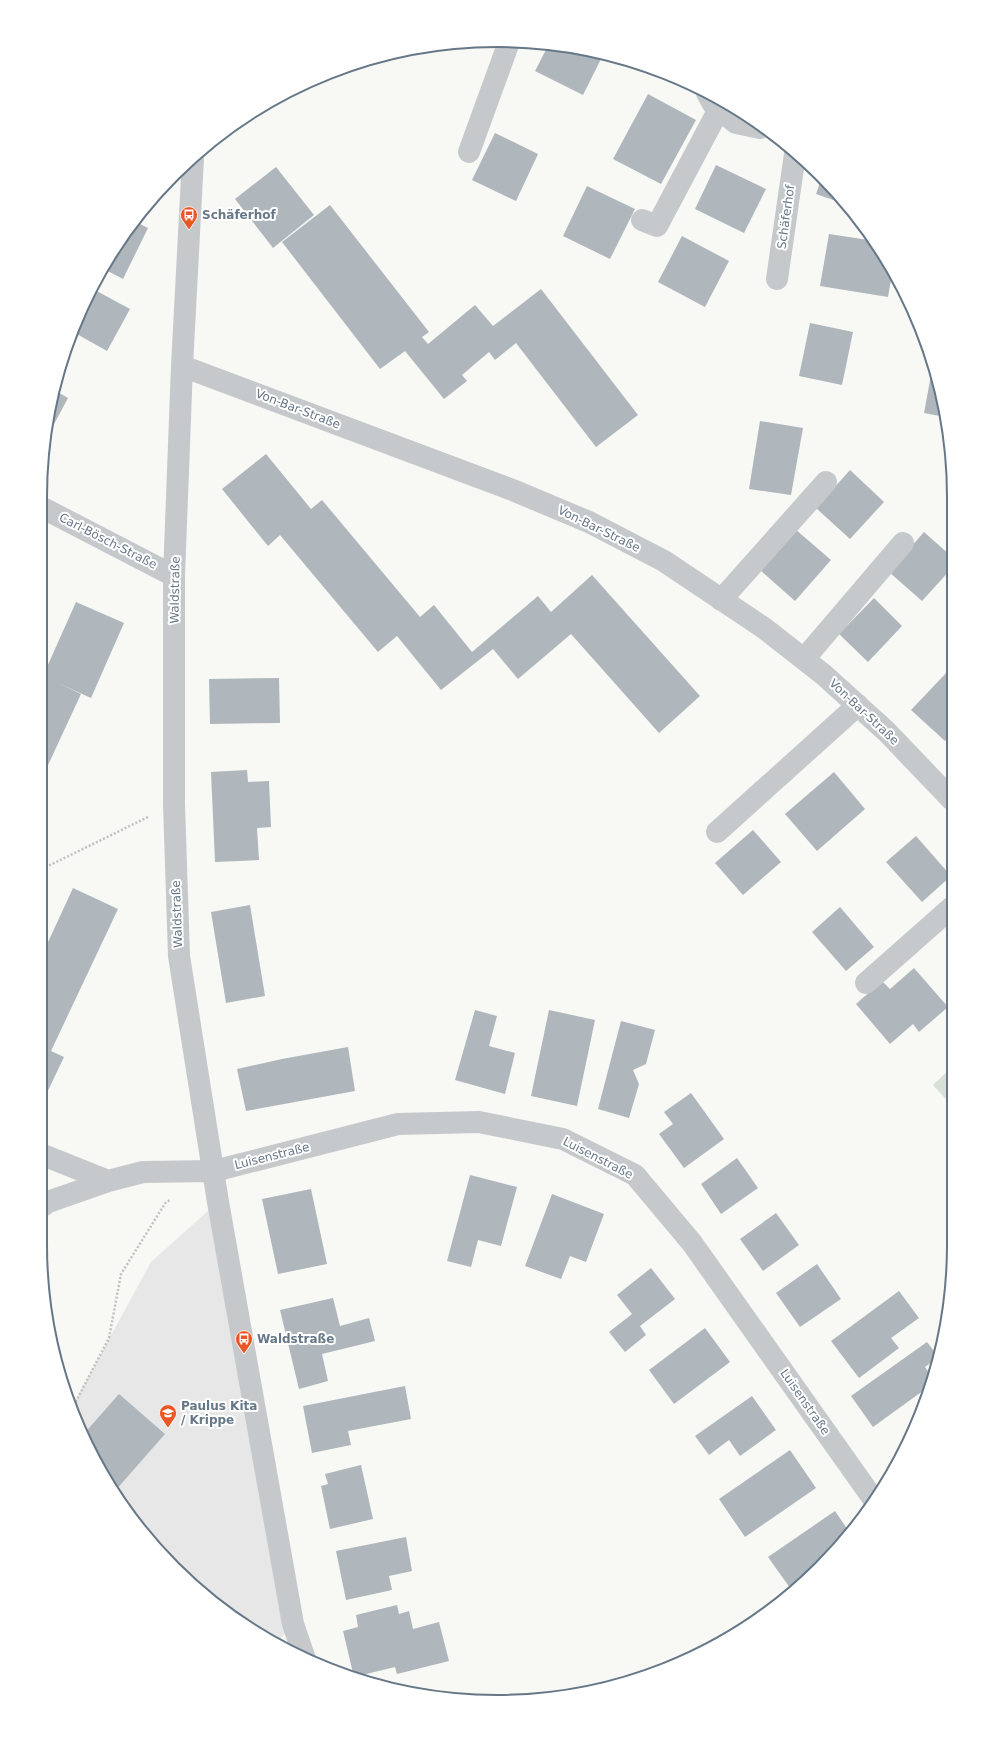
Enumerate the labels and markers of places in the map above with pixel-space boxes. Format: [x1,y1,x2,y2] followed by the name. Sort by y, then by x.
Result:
[179,205,199,230] bus stop icon: Schäferhof
[202,208,276,222] place label: Schäferhof
[234,1329,254,1354] bus stop icon: Waldstraße
[257,1332,334,1346] place label: Waldstraße
[181,1399,257,1427] place label: Paulus Kita / Krippe
[158,1403,178,1428] school or university icon: Paulus Kita / Krippe

